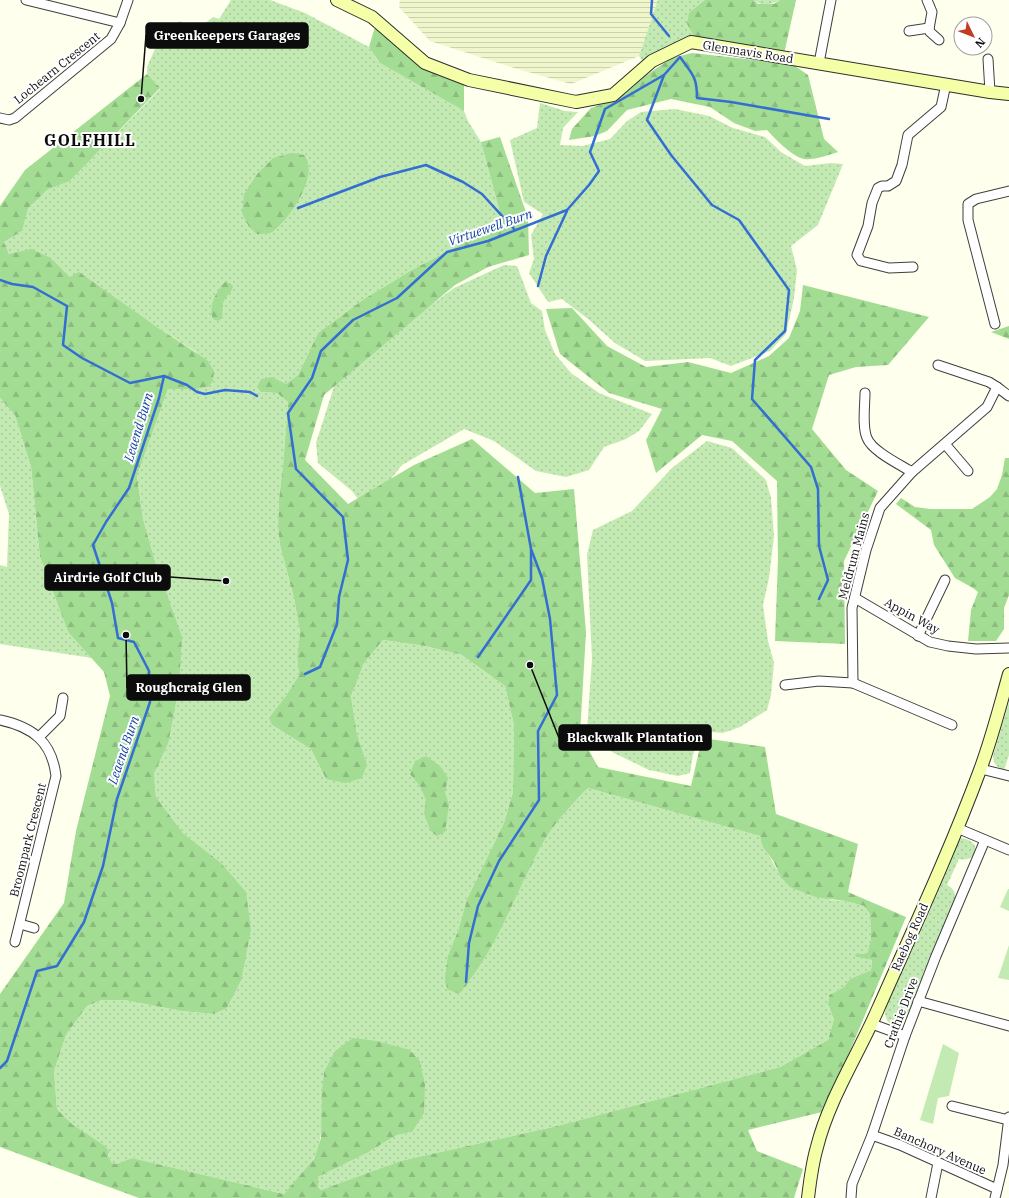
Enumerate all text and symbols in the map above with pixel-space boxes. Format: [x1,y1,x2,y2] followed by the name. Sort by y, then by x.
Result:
[953,16,993,56] north arrow
[146,23,308,48] callout: Greenkeepers Garages
[154,27,301,44] text: Greenkeepers Garages
[11,28,103,107] street label: Lochearn Crescent
[972,35,988,51] text: N
[702,37,795,66] street label: Glenmavis Road
[44,130,136,150] district label: GOLFHILL
[446,205,535,250] water label: Virtuewell Burn
[120,390,157,465] water label: Leaend Burn
[835,511,872,601] street label: Meldrum Mains
[45,565,170,590] callout: Airdrie Golf Club
[54,569,162,586] text: Airdrie Golf Club
[882,594,943,637] street label: Appin Way
[127,675,250,700] callout: Roughcraig Glen
[135,679,243,696] text: Roughcraig Glen
[104,713,143,788] water label: Leaend Burn
[559,725,711,750] callout: Blackwalk Plantation
[567,729,704,746] text: Blackwalk Plantation
[6,781,49,899] street label: Broompark Crescent
[888,900,931,973] street label: Raebog Road
[880,975,921,1050] street label: Crathie Drive
[892,1123,989,1178] street label: Banchory Avenue

